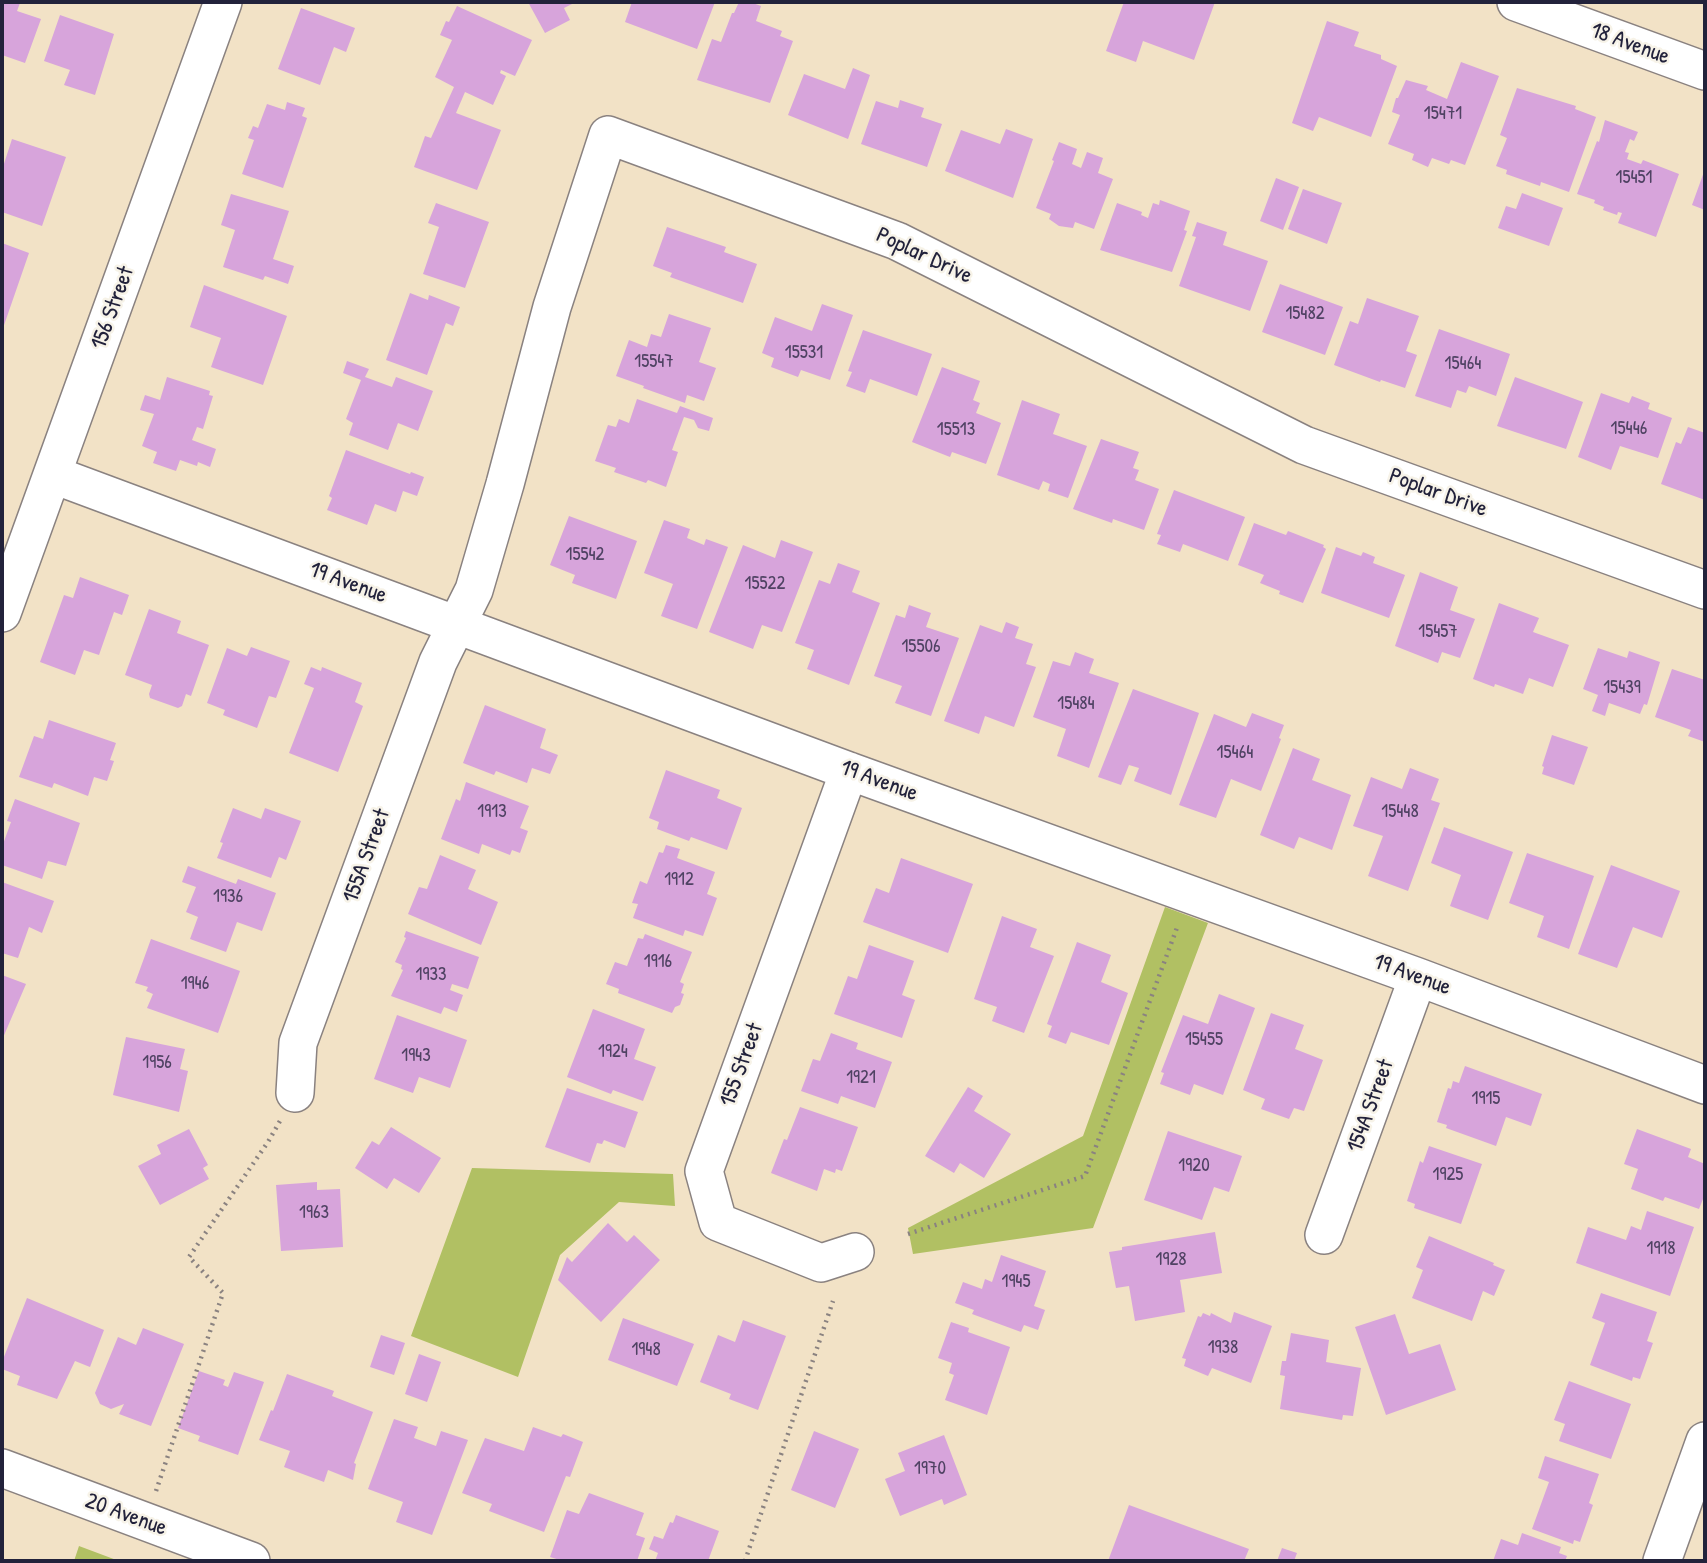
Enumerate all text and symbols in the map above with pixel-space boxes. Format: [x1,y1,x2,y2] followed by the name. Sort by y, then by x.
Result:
[1587,17,1673,71] street label: 18 Avenue
[1424,103,1462,125] house number: 15471
[1616,167,1652,189] house number: 15451
[872,222,976,290] street label: Poplar Drive
[85,263,141,353] street label: 156 Street
[1285,303,1325,325] house number: 15482
[785,342,823,364] house number: 15531
[634,351,674,373] house number: 15547
[1445,353,1481,375] house number: 15464
[1611,418,1647,440] house number: 15446
[937,419,975,441] house number: 15513
[1385,462,1491,524] street label: Poplar Drive
[566,544,604,566] house number: 15542
[306,556,390,610] street label: 19 Avenue
[745,573,785,595] house number: 15522
[1418,621,1458,643] house number: 15457
[901,636,941,658] house number: 15506
[1603,677,1641,699] house number: 15439
[1057,693,1095,715] house number: 15484
[1217,742,1253,764] house number: 15464
[837,754,921,808] street label: 19 Avenue
[477,801,507,823] house number: 1913
[1381,801,1419,823] house number: 15448
[337,805,397,907] street label: 155A Street
[664,869,694,891] house number: 1912
[213,886,243,908] house number: 1936
[1370,948,1454,1002] street label: 19 Avenue
[644,951,672,973] house number: 1916
[416,964,446,986] house number: 1933
[181,973,209,995] house number: 1946
[714,1020,770,1110] street label: 155 Street
[1185,1029,1223,1051] house number: 15455
[598,1041,628,1063] house number: 1924
[401,1045,431,1067] house number: 1943
[142,1052,172,1074] house number: 1956
[1341,1056,1401,1156] street label: 154A Street
[846,1067,876,1089] house number: 1921
[1472,1088,1500,1110] house number: 1915
[1178,1155,1210,1177] house number: 1920
[1433,1164,1463,1186] house number: 1925
[299,1202,329,1224] house number: 1963
[1647,1238,1675,1260] house number: 1918
[1156,1249,1186,1271] house number: 1928
[1001,1271,1031,1293] house number: 1945
[1208,1337,1238,1359] house number: 1938
[631,1339,661,1361] house number: 1948
[914,1458,946,1480] house number: 1970
[81,1488,171,1542] street label: 20 Avenue

